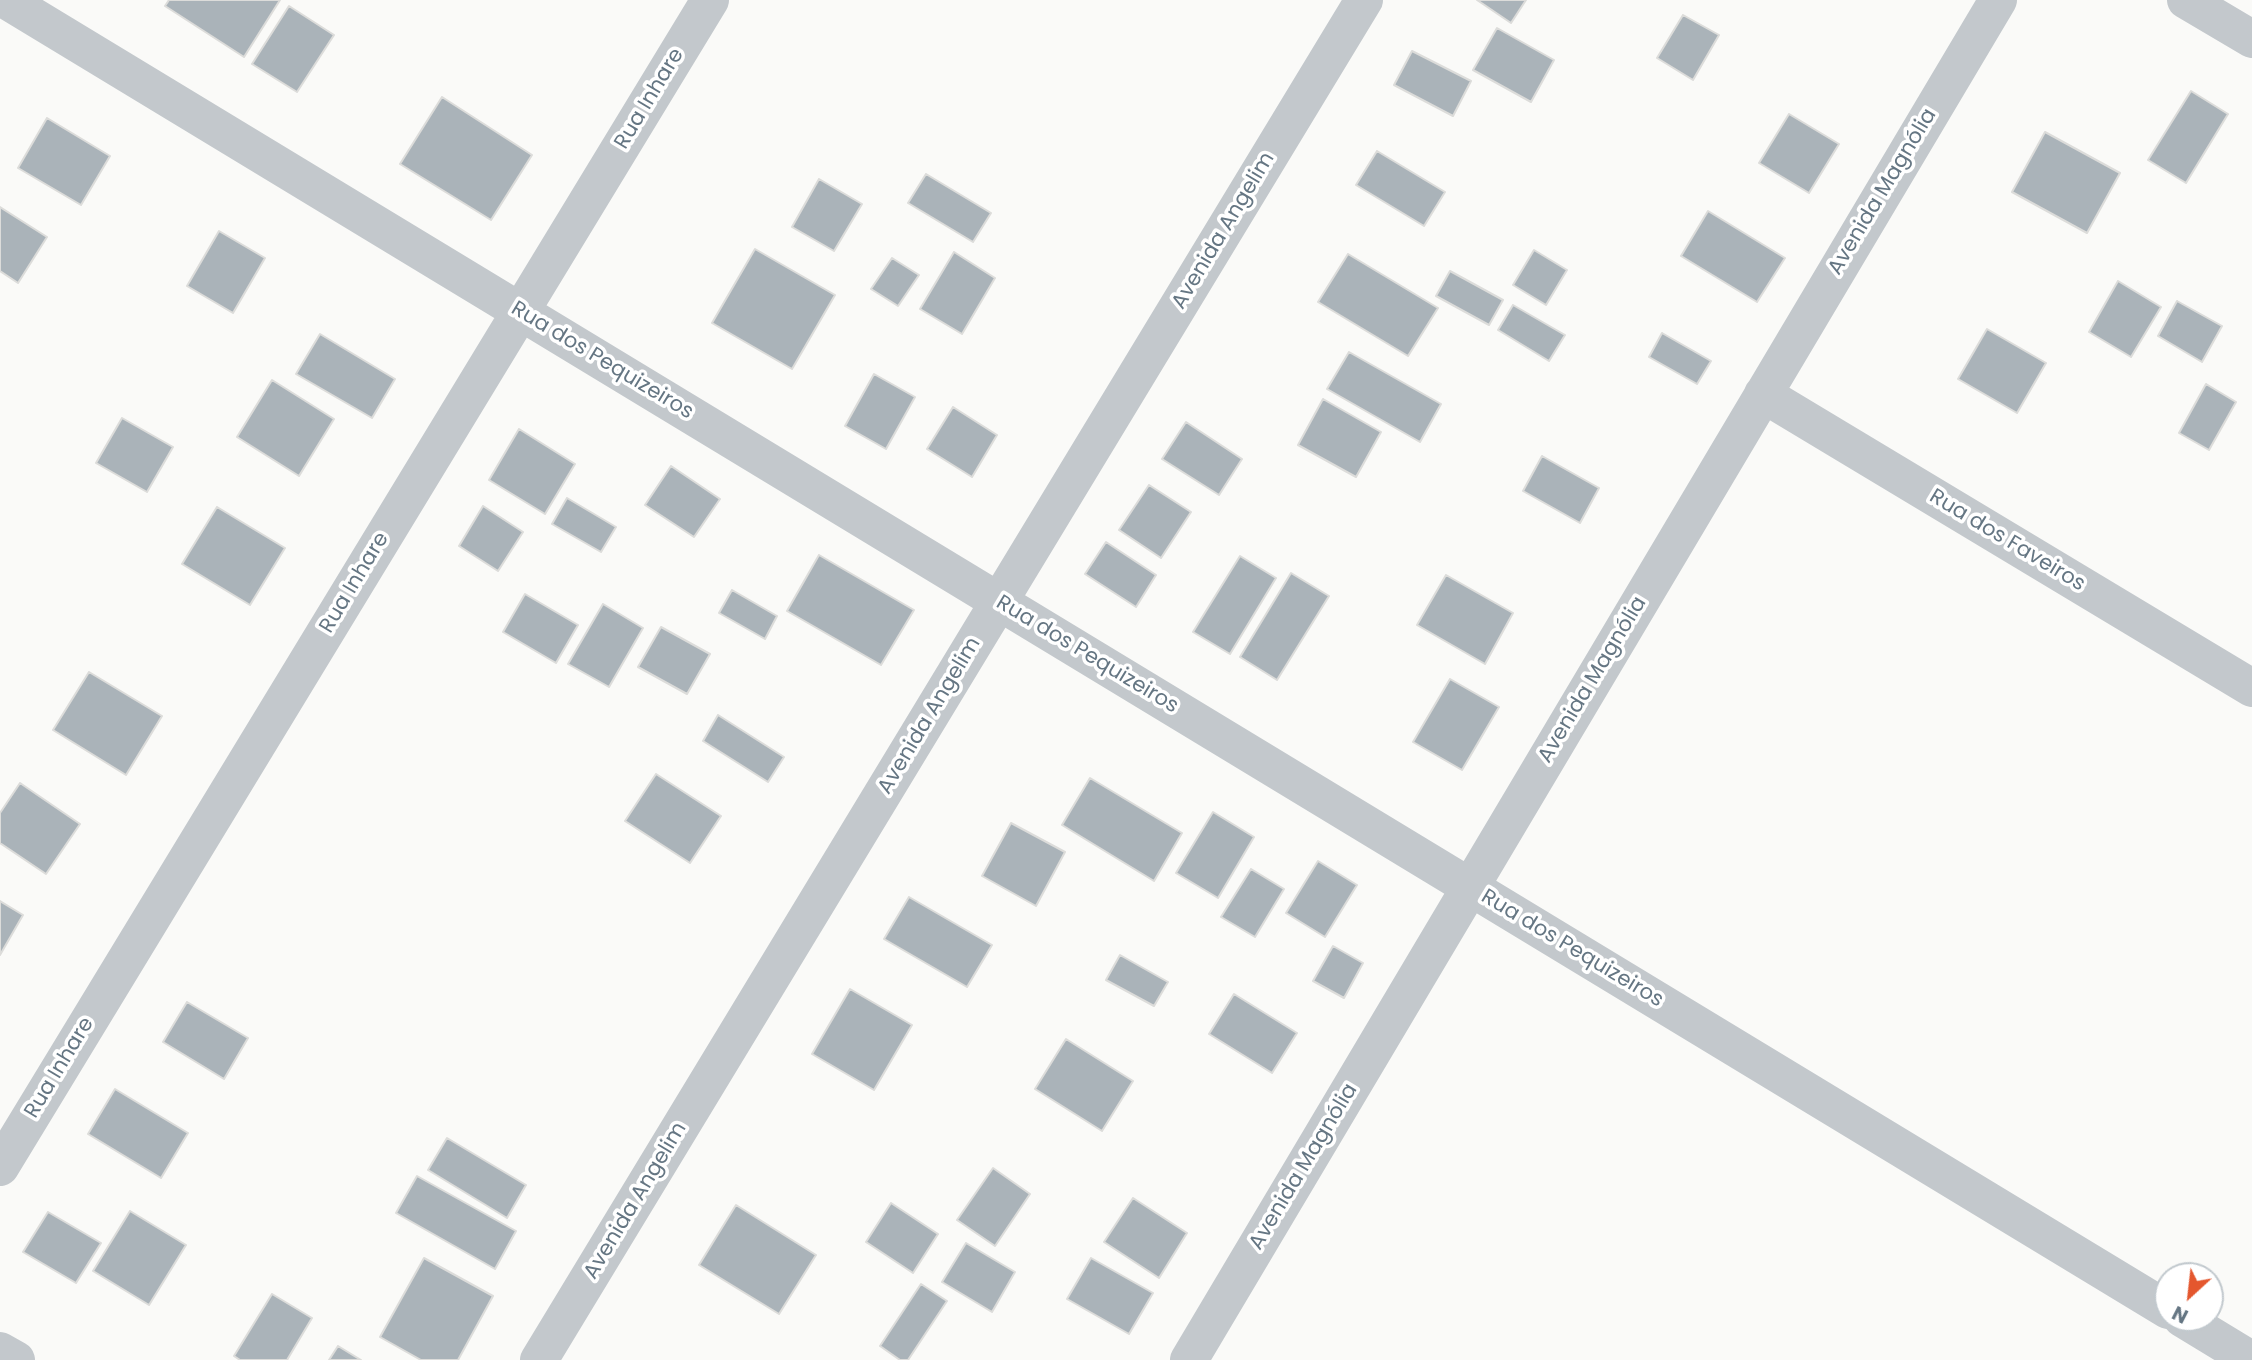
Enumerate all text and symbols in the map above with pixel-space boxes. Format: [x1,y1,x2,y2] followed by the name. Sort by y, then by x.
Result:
[610,44,690,154] street label: Rua Inhare
[1823,104,1943,280] street label: Avenida Magnólia
[1167,148,1281,314] street label: Avenida Angelim
[506,297,698,425] street label: Rua dos Pequizeiros
[1925,485,2089,597] street label: Rua dos Faveiros
[315,528,395,638] street label: Rua Inhare
[991,591,1183,719] street label: Rua dos Pequizeiros
[1533,592,1653,768] street label: Avenida Magnólia
[873,633,987,799] street label: Avenida Angelim
[1476,885,1668,1013] street label: Rua dos Pequizeiros
[20,1013,100,1123] street label: Rua Inhare
[1244,1079,1364,1255] street label: Avenida Magnólia
[579,1118,693,1284] street label: Avenida Angelim
[2154,1262,2224,1332] north arrow
[2168,1299,2193,1330] text: N

